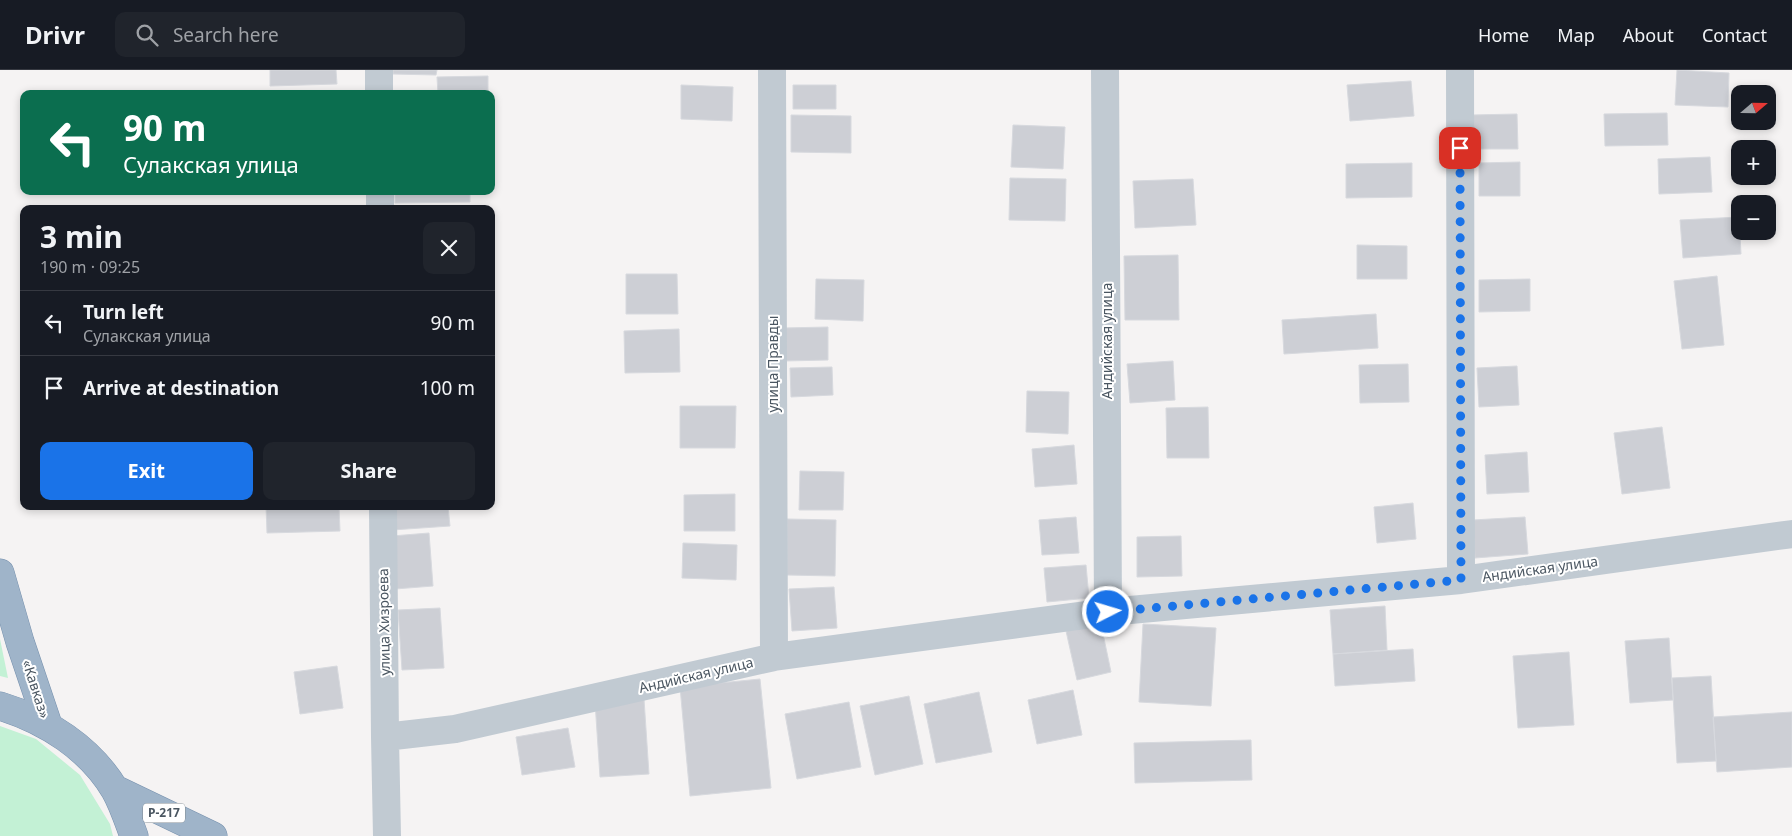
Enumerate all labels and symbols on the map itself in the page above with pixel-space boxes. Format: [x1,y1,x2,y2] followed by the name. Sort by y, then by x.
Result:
[1731,85,1776,130] north arrow
[1439,127,1481,169] pin
[1097,283,1116,399] street label: Андийская улица
[763,316,782,412] street label: улица Правды
[1481,551,1599,586] street label: Андийская улица
[373,568,394,676] street label: улица Хизроева
[1081,585,1133,637] position arrow
[637,652,755,697] street label: Андийская улица
[18,657,55,720] street label: «Кавказ»
[143,804,185,822] road number: Р-217

